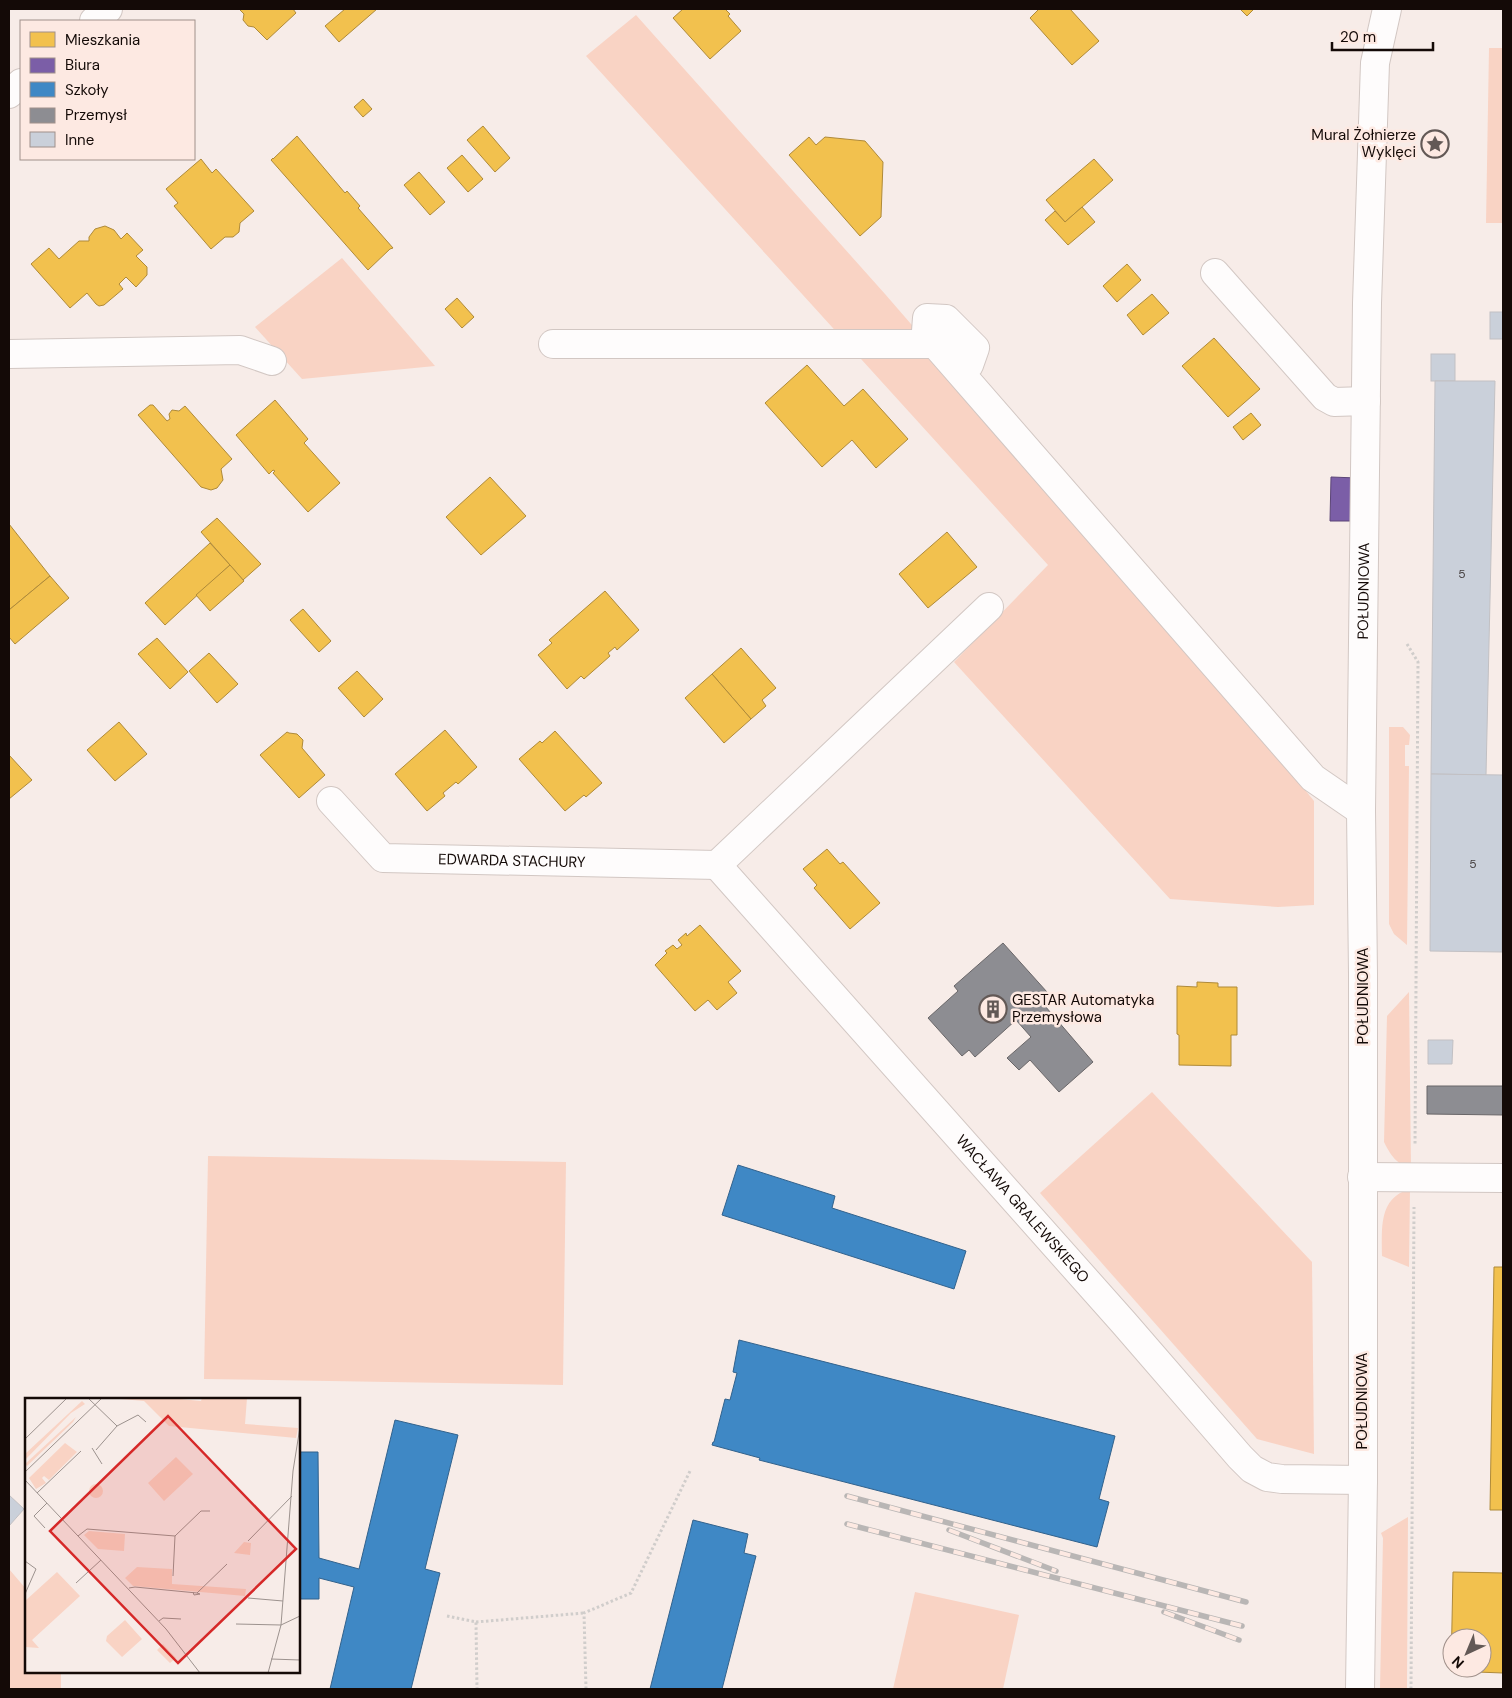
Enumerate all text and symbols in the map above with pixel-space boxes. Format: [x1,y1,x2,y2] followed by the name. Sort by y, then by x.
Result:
[20,20,195,160] legend
[1332,20,1433,52] scale bar
[1340,27,1376,47] text: 20 m
[65,30,140,50] text: Mieszkania
[65,55,100,75] text: Biura
[65,80,109,100] text: Szkoły
[65,105,127,125] text: Przemysł
[1311,125,1416,162] place label: Mural Żołnierze Wyklęci
[1420,129,1450,159] place icon: Mural Żołnierze Wyklęci
[65,130,94,150] text: Inne
[1353,542,1374,640] street label: POŁUDNIOWA
[1458,566,1466,582] house number: 5
[438,849,586,872] street label: EDWARDA STACHURY
[1469,856,1477,872] house number: 5
[1353,948,1373,1044] street label: POŁUDNIOWA
[1012,990,1155,1027] place label: GESTAR Automatyka Przemysłowa
[978,994,1008,1024] building icon: GESTAR Automatyka Przemysłowa
[951,1131,1094,1287] street label: WACŁAWA GRALEWSKIEGO
[1352,1353,1372,1449] street label: POŁUDNIOWA
[25,1398,300,1673] inset map
[1442,1628,1492,1678] north arrow
[1448,1652,1468,1672] text: N

